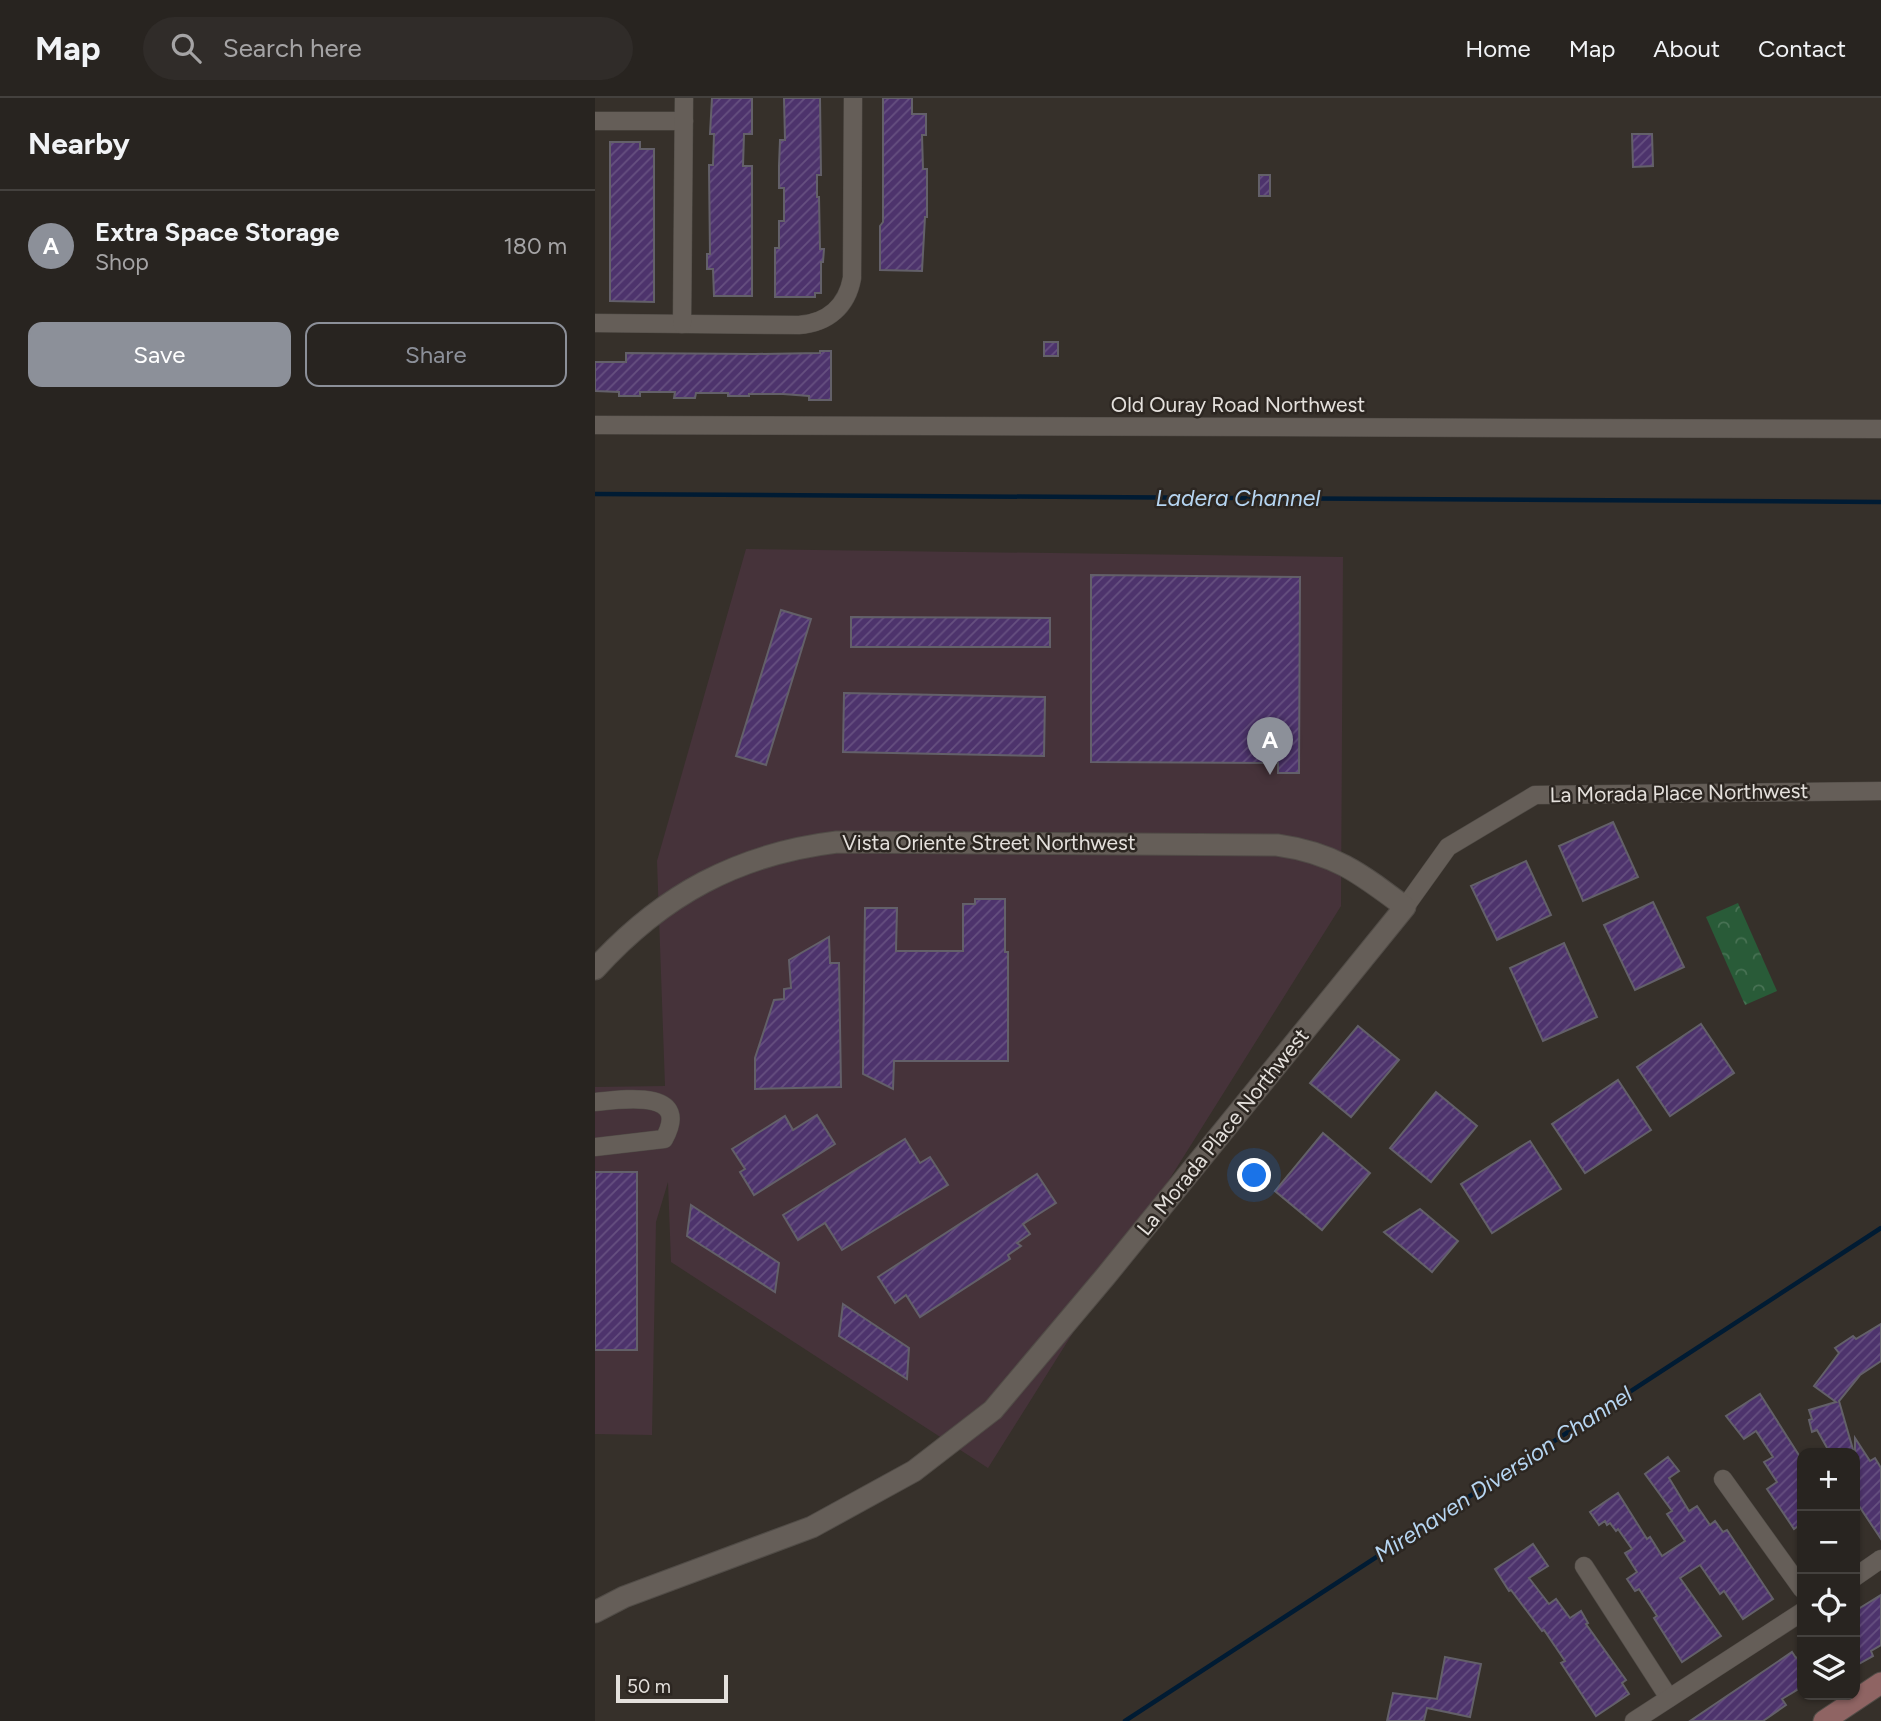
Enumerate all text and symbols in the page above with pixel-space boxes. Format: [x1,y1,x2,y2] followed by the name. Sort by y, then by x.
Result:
[143,17,633,80] search box
[35,29,101,68] text: Map
[167,29,205,67] icon: search
[223,32,362,64] text: Search here
[1465,34,1531,63] text: Home
[1569,34,1615,63] text: Map
[1653,34,1720,63] text: About
[1758,34,1846,63] text: Contact
[28,125,130,162] text: Nearby
[95,216,340,248] text: Extra Space Storage
[43,232,59,260] text: A
[503,232,567,260] text: 180 m
[95,248,149,276] text: Shop
[28,322,291,387] button: Save
[305,322,567,387] button: Share
[1111,392,1365,417] street label: Old Ouray Road Northwest
[1156,484,1321,512] water label: Ladera Channel
[1247,717,1293,775] pin: A
[1549,778,1809,807] street label: La Morada Place Northwest
[842,830,1136,855] street label: Vista Oriente Street Northwest
[1131,1023,1314,1240] street label: La Morada Place Northwest
[1237,1158,1271,1192] your location
[1369,1380,1638,1568] water label: Mirehaven Diversion Channel
[1797,1448,1860,1700] map controls
[1797,1448,1860,1511] button: +
[1797,1511,1860,1574] button: −
[1797,1574,1860,1637] button: locate
[1797,1637,1860,1700] button: layers
[616,1672,728,1704] scale bar
[627,1675,671,1698] text: 50 m

